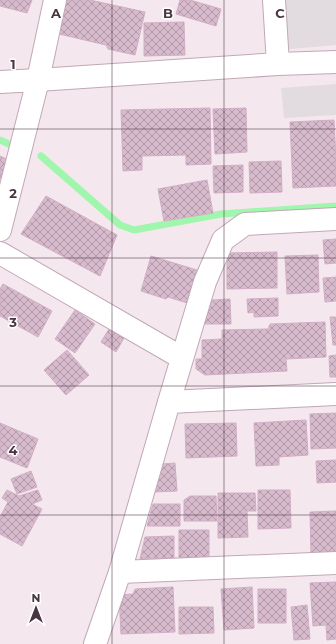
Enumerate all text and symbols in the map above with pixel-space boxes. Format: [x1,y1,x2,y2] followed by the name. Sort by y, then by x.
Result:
[50,5,62,21] text: A
[163,5,173,21] text: B
[275,5,285,21] text: C
[10,56,16,72] text: 1
[9,185,17,201] text: 2
[8,314,17,330] text: 3
[9,442,18,458] text: 4
[16,588,56,628] north arrow
[32,591,40,605] text: N

